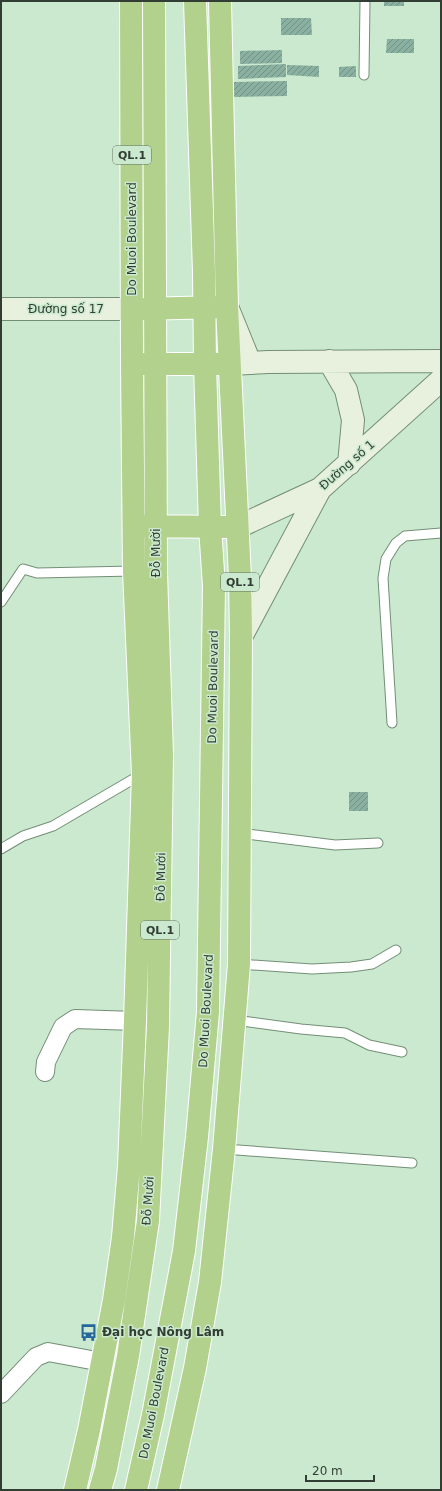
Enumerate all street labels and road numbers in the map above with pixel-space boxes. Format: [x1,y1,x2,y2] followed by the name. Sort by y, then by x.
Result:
[113,146,151,164] road number: QL.1
[125,182,139,296] street label: Do Muoi Boulevard
[28,302,104,316] street label: Đường số 17
[317,437,377,493] street label: Đường số 1
[149,528,163,578] street label: Đỗ Mười
[221,573,259,591] road number: QL.1
[205,630,221,744] street label: Do Muoi Boulevard
[154,852,168,902] street label: Đỗ Mười
[141,921,179,939] road number: QL.1
[196,954,216,1068] street label: Do Muoi Boulevard
[139,1176,157,1226] street label: Đỗ Mười
[136,1346,172,1460] street label: Do Muoi Boulevard

